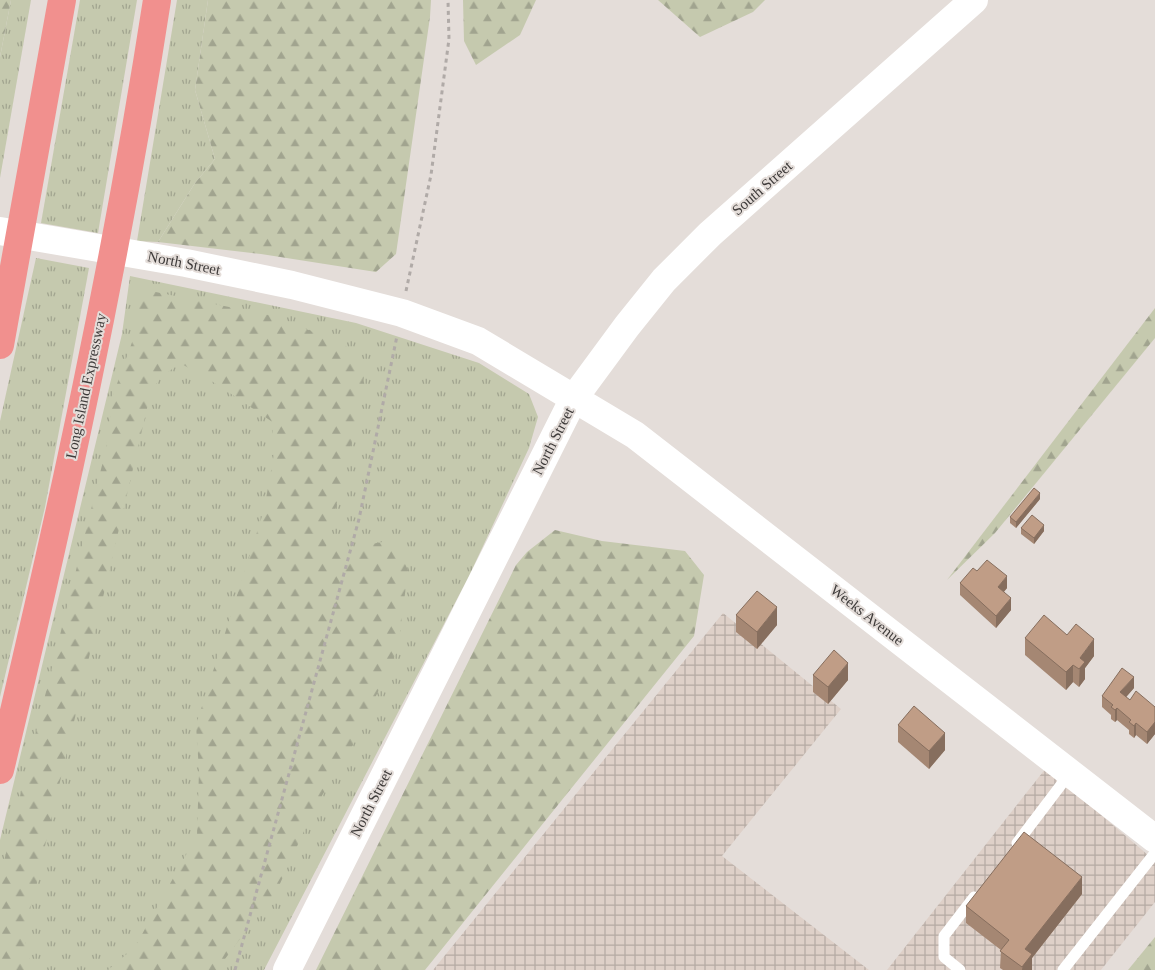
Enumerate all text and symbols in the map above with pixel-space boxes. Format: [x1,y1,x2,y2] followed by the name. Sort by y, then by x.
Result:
[729,157,796,218] street label: South Street
[146,248,223,278] street label: North Street
[63,311,109,460] street label: Long Island Expressway
[529,404,577,477] street label: North Street
[827,582,907,649] street label: Weeks Avenue
[347,766,395,839] street label: North Street

